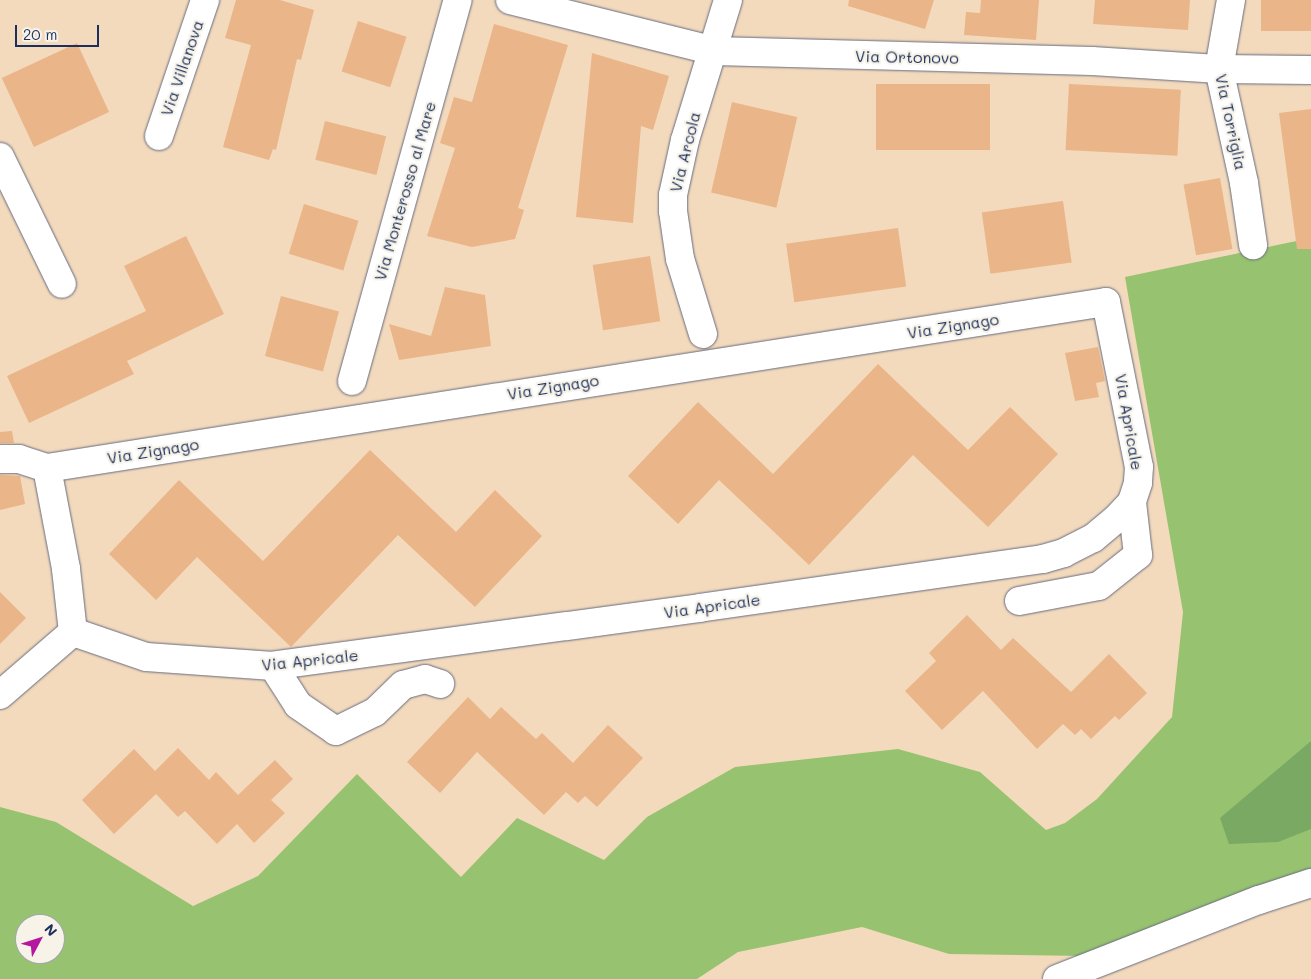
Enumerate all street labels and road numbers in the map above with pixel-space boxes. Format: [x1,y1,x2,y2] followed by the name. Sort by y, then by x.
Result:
[157,17,207,119] street label: Via Villanova
[855,46,959,68] street label: Via Ortonovo
[1211,72,1251,172] street label: Via Torriglia
[370,99,440,283] street label: Via Monterosso al Mare
[666,110,704,194] street label: Via Arcola
[906,309,1000,343] street label: Via Zignago
[506,370,600,404] street label: Via Zignago
[1111,372,1147,472] street label: Via Apricale
[106,434,200,468] street label: Via Zignago
[662,590,762,622] street label: Via Apricale
[261,645,359,675] street label: Via Apricale

